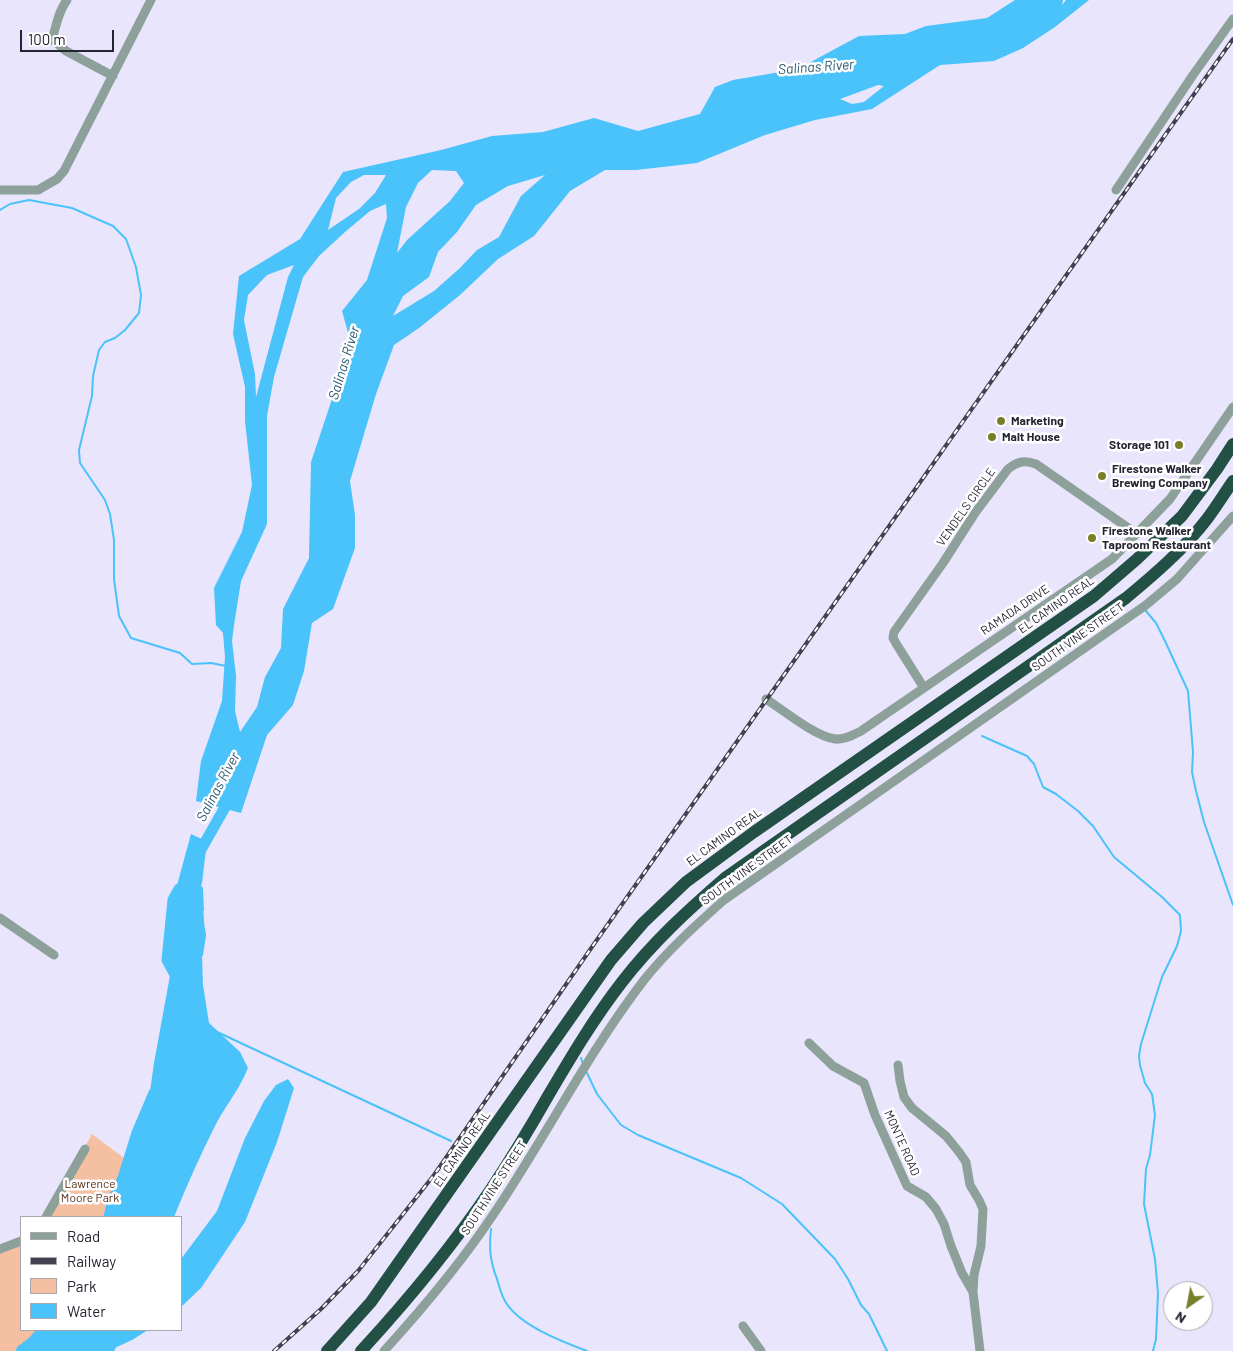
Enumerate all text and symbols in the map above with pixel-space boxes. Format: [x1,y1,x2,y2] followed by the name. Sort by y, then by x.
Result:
[22,20,116,52] scale bar
[28,30,66,48] text: 100 m
[777,56,855,78] water label: Salinas River
[325,324,363,402] water label: Salinas River
[1011,414,1064,428] place label: Marketing
[995,415,1007,427] marker: Marketing
[1002,430,1060,444] place label: Malt House
[986,431,998,443] marker: Malt House
[1109,438,1169,452] place label: Storage 101
[1173,439,1185,451] marker: Storage 101
[1112,462,1208,490] place label: Firestone Walker Brewing Company
[934,465,998,549] street label: VENDELS CIRCLE
[1096,470,1108,482] marker: Firestone Walker Brewing Company
[1102,524,1211,552] place label: Firestone Walker Taproom Restaurant
[1086,532,1098,544] marker: Firestone Walker Taproom Restaurant
[1015,573,1097,637] street label: EL CAMINO REAL
[978,582,1052,638] street label: RAMADA DRIVE
[1029,600,1127,674] street label: SOUTH VINE STREET
[193,749,243,825] water label: Salinas River
[684,805,764,869] street label: EL CAMINO REAL
[699,832,795,908] street label: SOUTH VINE STREET
[430,1108,494,1190] street label: EL CAMINO REAL
[881,1108,923,1178] street label: MONTE ROAD
[458,1138,530,1238] street label: SOUTH VINE STREET
[61,1177,119,1205] park label: Lawrence Moore Park
[20,1216,182,1331] legend
[67,1227,100,1245] text: Road
[67,1252,116,1270] text: Railway
[67,1277,96,1295] text: Park
[1163,1281,1213,1331] north arrow
[67,1302,106,1320] text: Water
[1172,1308,1189,1328] text: N

